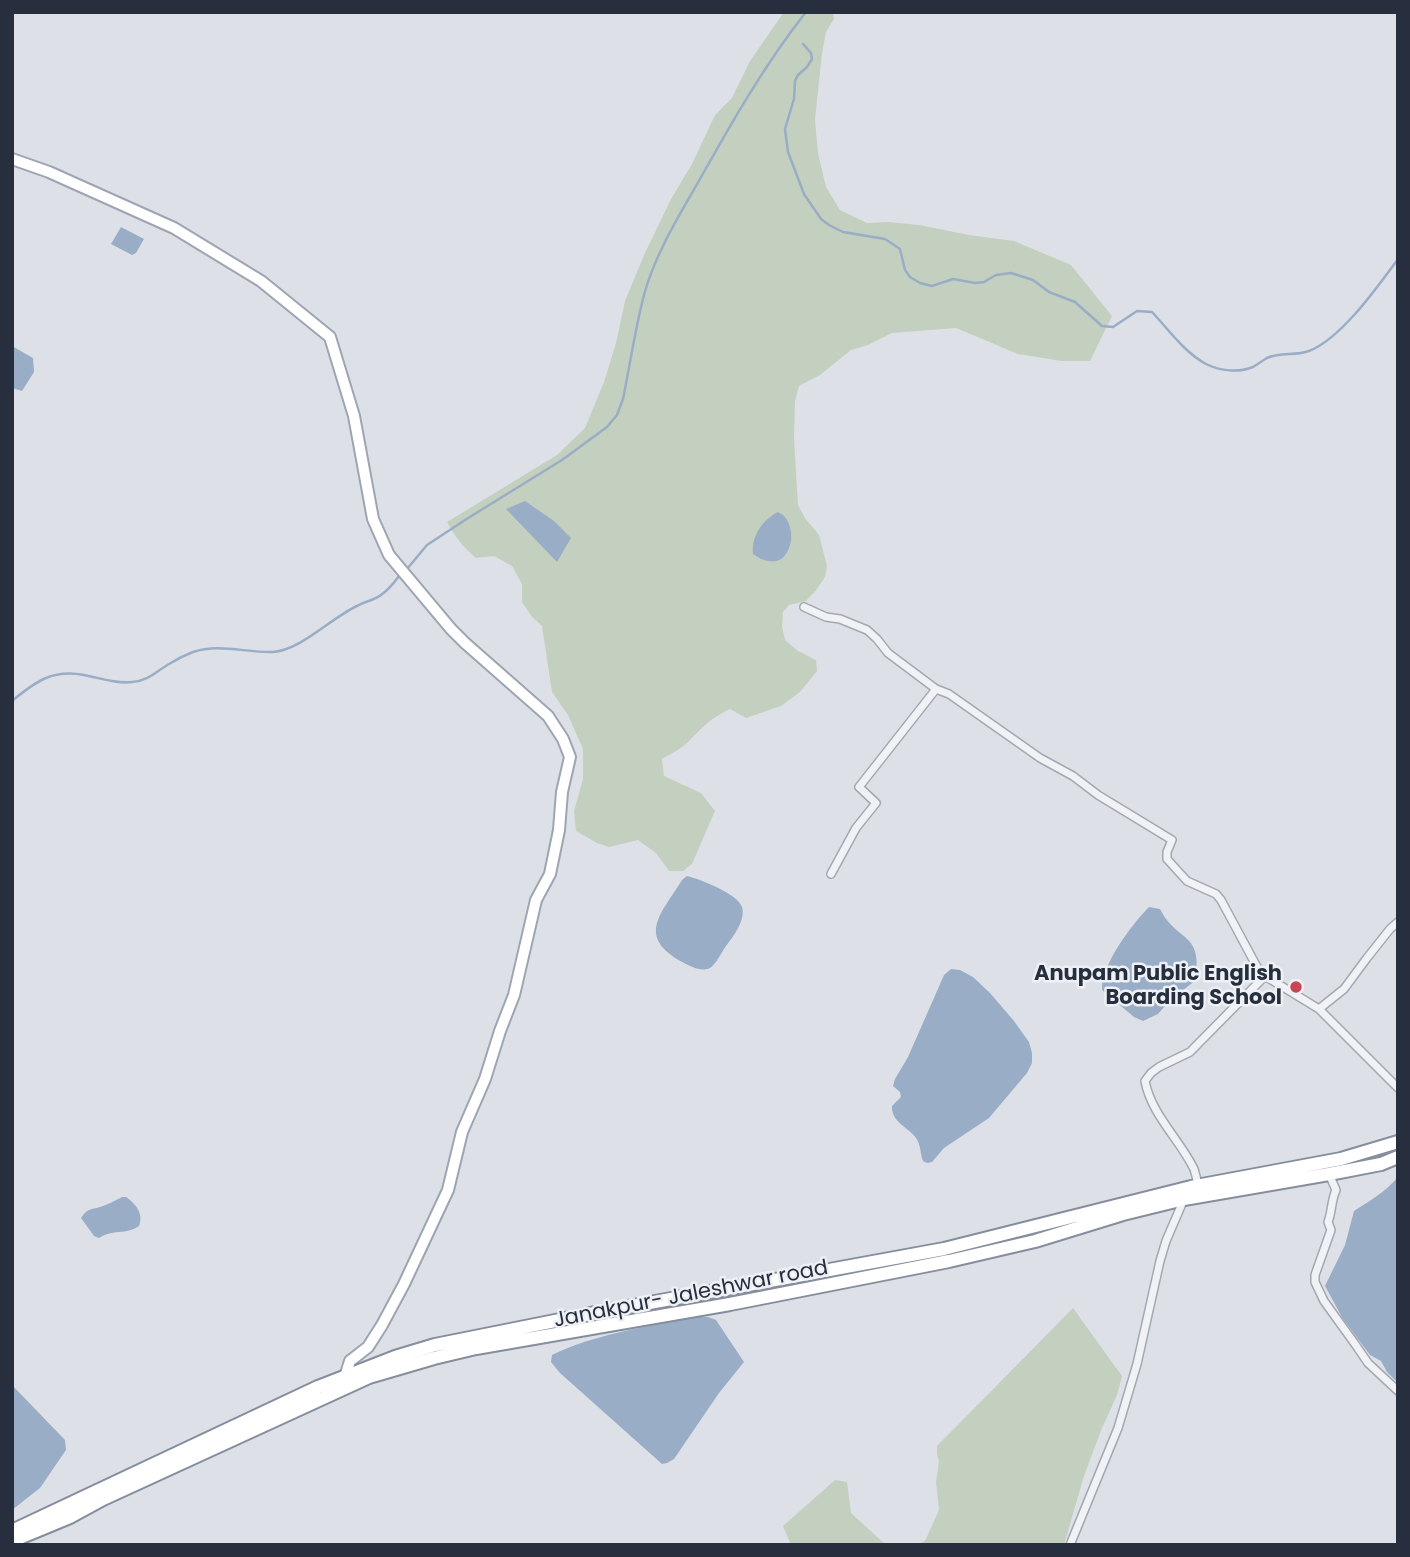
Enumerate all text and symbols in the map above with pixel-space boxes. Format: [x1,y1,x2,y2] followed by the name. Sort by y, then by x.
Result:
[1034,962,1282,1012] place label: Anupam Public English Boarding School
[1288,979,1304,995] marker: Anupam Public English Boarding School
[552,1256,830,1334] street label: Janakpur- Jaleshwar road

